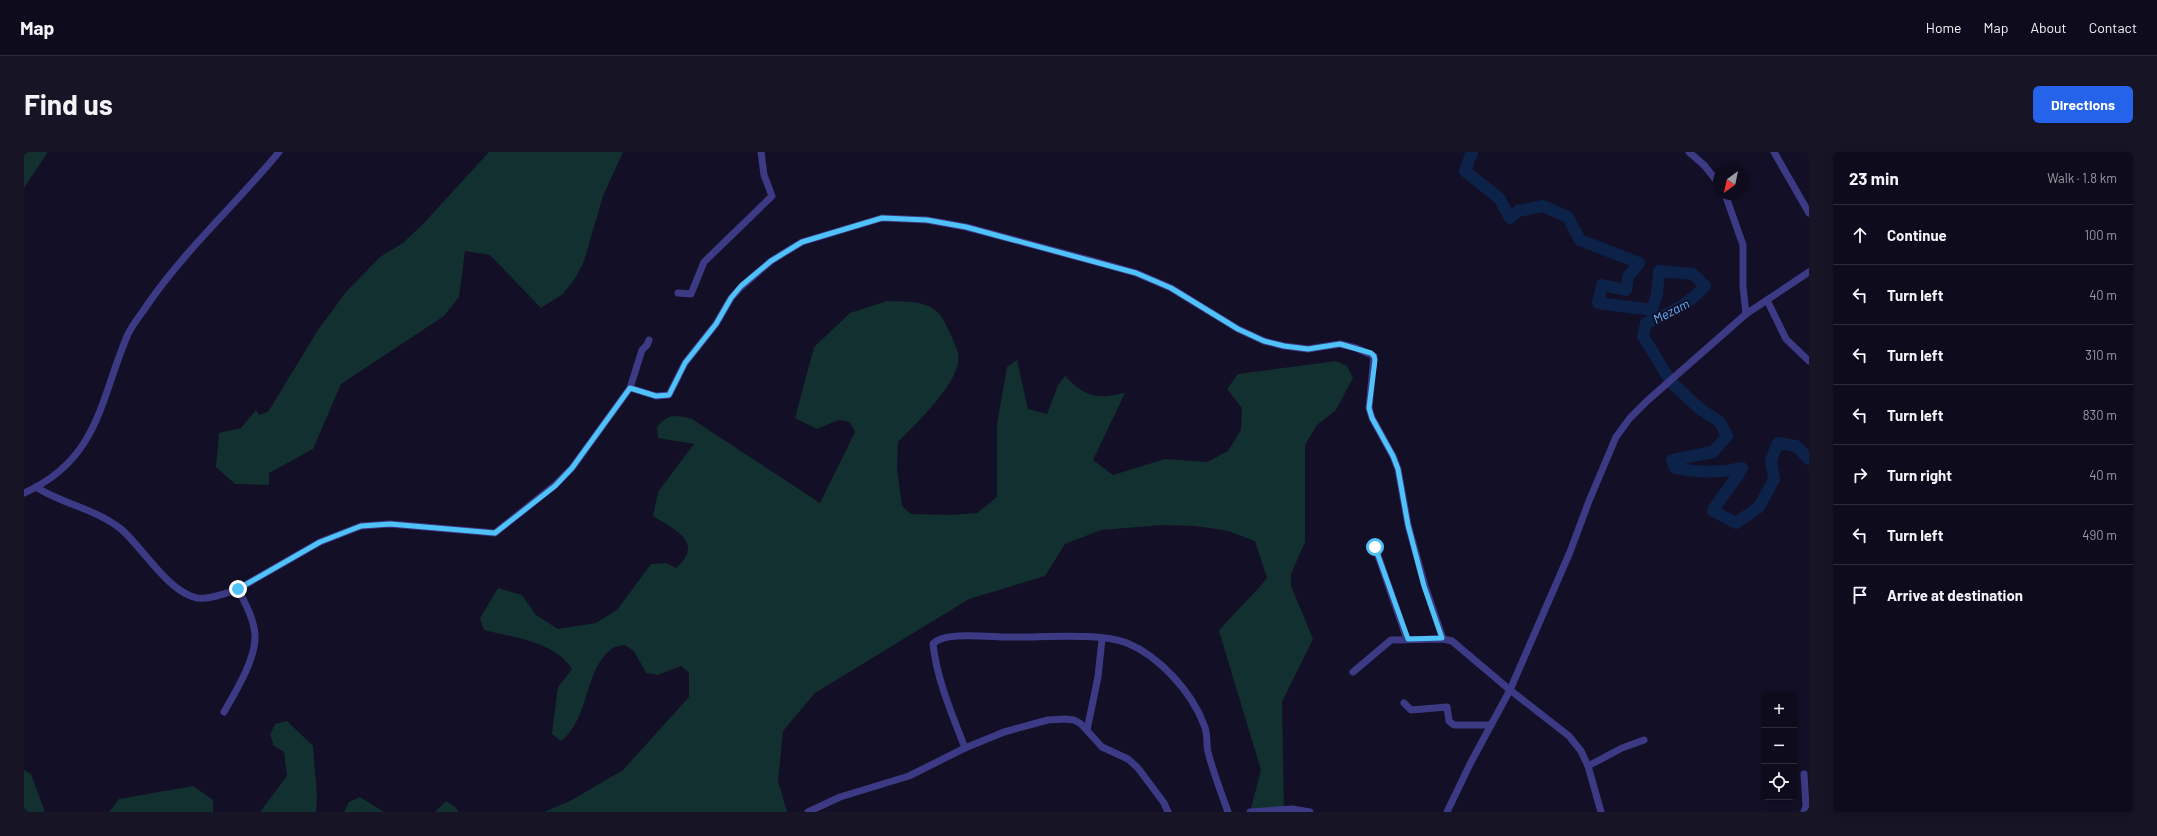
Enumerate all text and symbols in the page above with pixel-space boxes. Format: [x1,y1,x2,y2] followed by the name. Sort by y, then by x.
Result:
[20,16,54,39] text: Map
[1926,19,1962,36] text: Home
[1984,19,2008,36] text: Map
[2030,19,2067,36] text: About
[2089,19,2137,36] text: Contact
[2033,86,2133,123] button: Directions
[24,87,113,121] text: Find us
[1713,164,1749,200] north arrow
[1849,168,1899,188] text: 23 min
[2047,170,2117,186] text: Walk · 1.8 km
[1849,224,1871,246] icon: ahead
[1887,226,1947,244] text: Continue
[2084,227,2117,243] text: 100 m
[1849,284,1871,306] icon: left
[1887,286,1943,304] text: Turn left
[2089,287,2117,303] text: 40 m
[1650,295,1692,327] water label: Mezam
[1849,344,1871,366] icon: left
[1887,346,1943,364] text: Turn left
[2085,347,2117,363] text: 310 m
[1849,404,1871,426] icon: left
[1887,406,1943,424] text: Turn left
[2083,407,2117,423] text: 830 m
[1849,464,1871,486] icon: right
[1887,466,1952,484] text: Turn right
[2089,467,2117,483] text: 40 m
[1849,524,1871,546] icon: left
[1887,526,1943,544] text: Turn left
[2082,527,2117,543] text: 490 m
[1366,538,1384,556] route start
[229,580,247,598] route end
[1849,584,1871,606] icon: arrive
[1887,586,2023,604] text: Arrive at destination
[1761,692,1797,800] map controls
[1761,692,1797,728] button: +
[1761,728,1797,764] button: −
[1761,764,1797,800] button: locate

